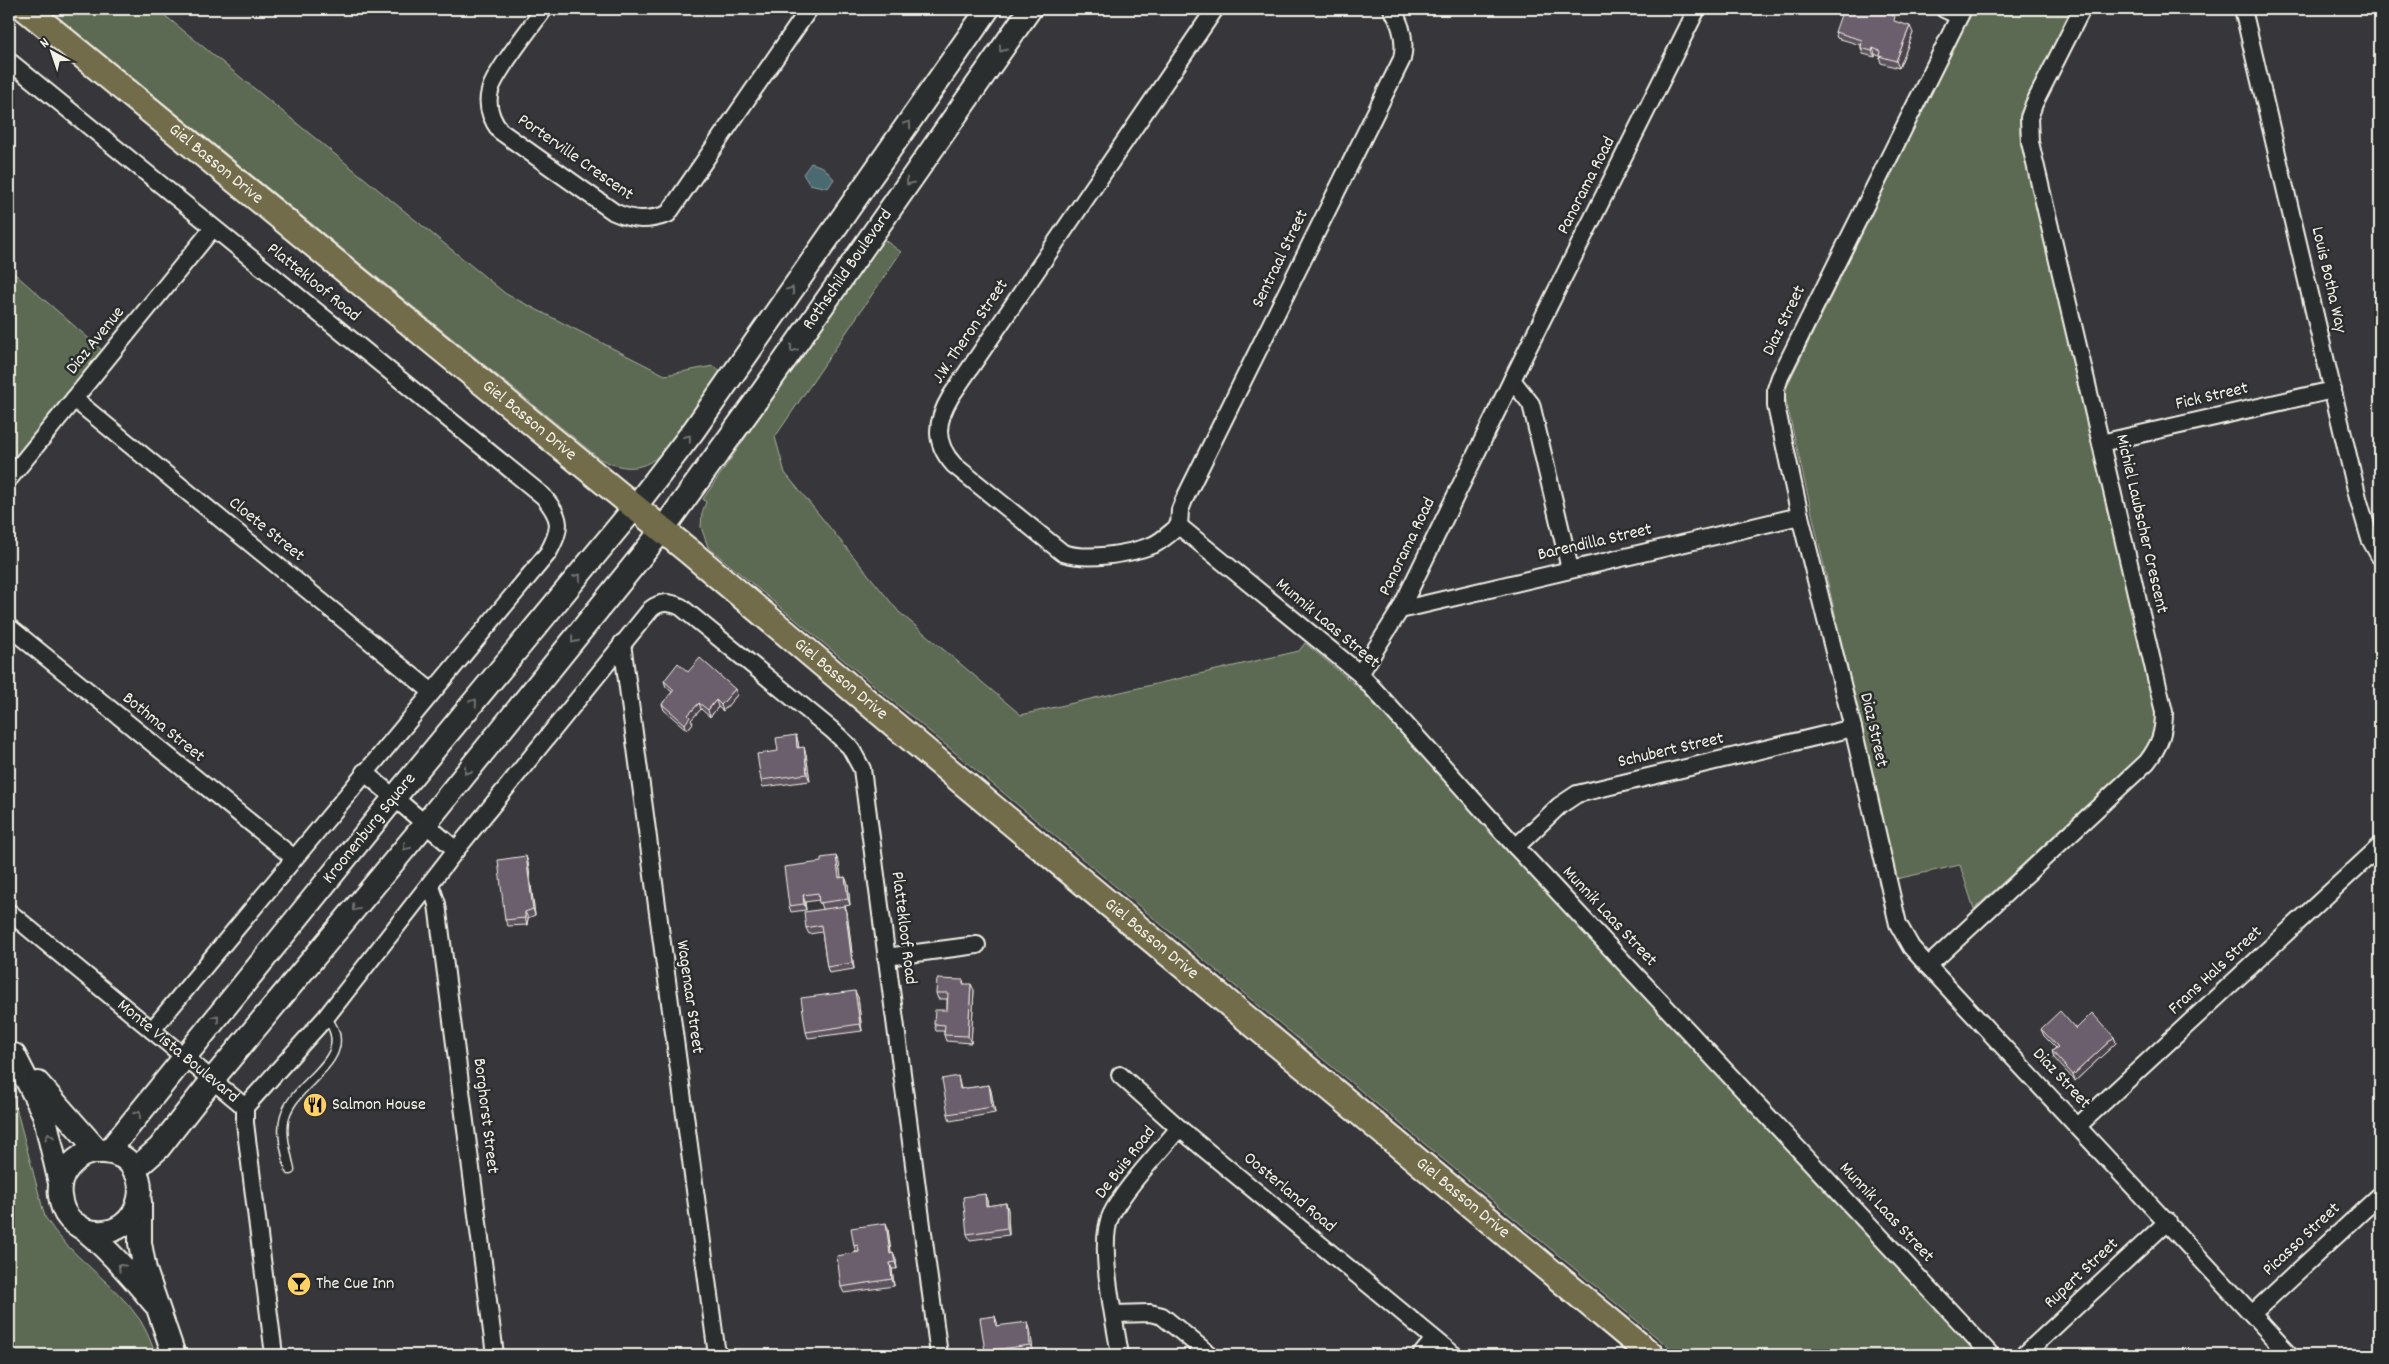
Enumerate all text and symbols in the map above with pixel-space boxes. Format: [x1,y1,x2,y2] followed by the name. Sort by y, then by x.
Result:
[28,28,78,78] north arrow
[36,34,54,53] text: N
[999,43,1008,53] one-way arrow
[512,109,638,208] street label: Porterville Crescent
[163,118,269,211] street label: Giel Basson Drive
[902,120,911,130] one-way arrow
[1552,133,1622,239] street label: Panorama Road
[906,176,915,186] one-way arrow
[797,204,899,335] street label: Rothschild Boulevard
[1246,205,1316,312] street label: Sentraal Street
[2304,224,2353,336] street label: Louis Botha Way
[261,237,365,329] street label: Plattekloof Road
[927,274,1015,389] street label: J.W. Theron Street
[1757,281,1813,361] street label: Diaz Street
[785,287,794,296] one-way arrow
[61,302,131,380] street label: Diaz Avenue
[790,343,799,352] one-way arrow
[476,374,582,467] street label: Giel Basson Drive
[2173,376,2251,417] street label: Fick Street
[2108,432,2174,616] street label: Michiel Laubscher Crescent
[682,435,690,444] one-way arrow
[223,491,310,569] street label: Cloete Street
[1373,494,1443,600] street label: Panorama Road
[1535,518,1655,568] street label: Barendilla Street
[1269,573,1385,675] street label: Munnik Laas Street
[573,574,581,583] one-way arrow
[788,632,893,726] street label: Giel Basson Drive
[571,634,579,643] one-way arrow
[116,687,210,769] street label: Bothma Street
[1852,690,1894,770] street label: Diaz Street
[469,699,477,708] one-way arrow
[1616,727,1727,775] street label: Schubert Street
[465,765,473,774] one-way arrow
[317,768,422,890] street label: Kroonenburg Square
[404,841,412,850] one-way arrow
[1556,861,1663,973] street label: Munnik Laas Street
[884,870,922,986] street label: Plattekloof Road
[1099,892,1204,986] street label: Giel Basson Drive
[352,903,361,912] one-way arrow
[2163,921,2269,1021] street label: Frans Hals Street
[669,939,709,1056] street label: Wagenaar Street
[111,993,244,1110] street label: Monte Vista Boulevard
[210,1015,218,1024] one-way arrow
[2026,1043,2096,1115] street label: Diaz Street
[466,1057,505,1176] street label: Borghorst Street
[302,1092,328,1118] restaurant icon: Salmon House
[332,1093,426,1118] place label: Salmon House
[132,1110,141,1119] one-way arrow
[1090,1121,1162,1205] street label: De Buis Road
[44,1131,55,1140] one-way arrow
[1237,1147,1341,1239] street label: Oosterland Road
[1410,1151,1515,1245] street label: Giel Basson Drive
[1833,1157,1940,1269] street label: Munnik Laas Street
[2258,1197,2347,1283] street label: Picasso Street
[2039,1233,2125,1315] street label: Rupert Street
[118,1264,127,1273] one-way arrow
[286,1271,312,1297] bar icon: The Cue Inn
[316,1272,394,1297] place label: The Cue Inn

